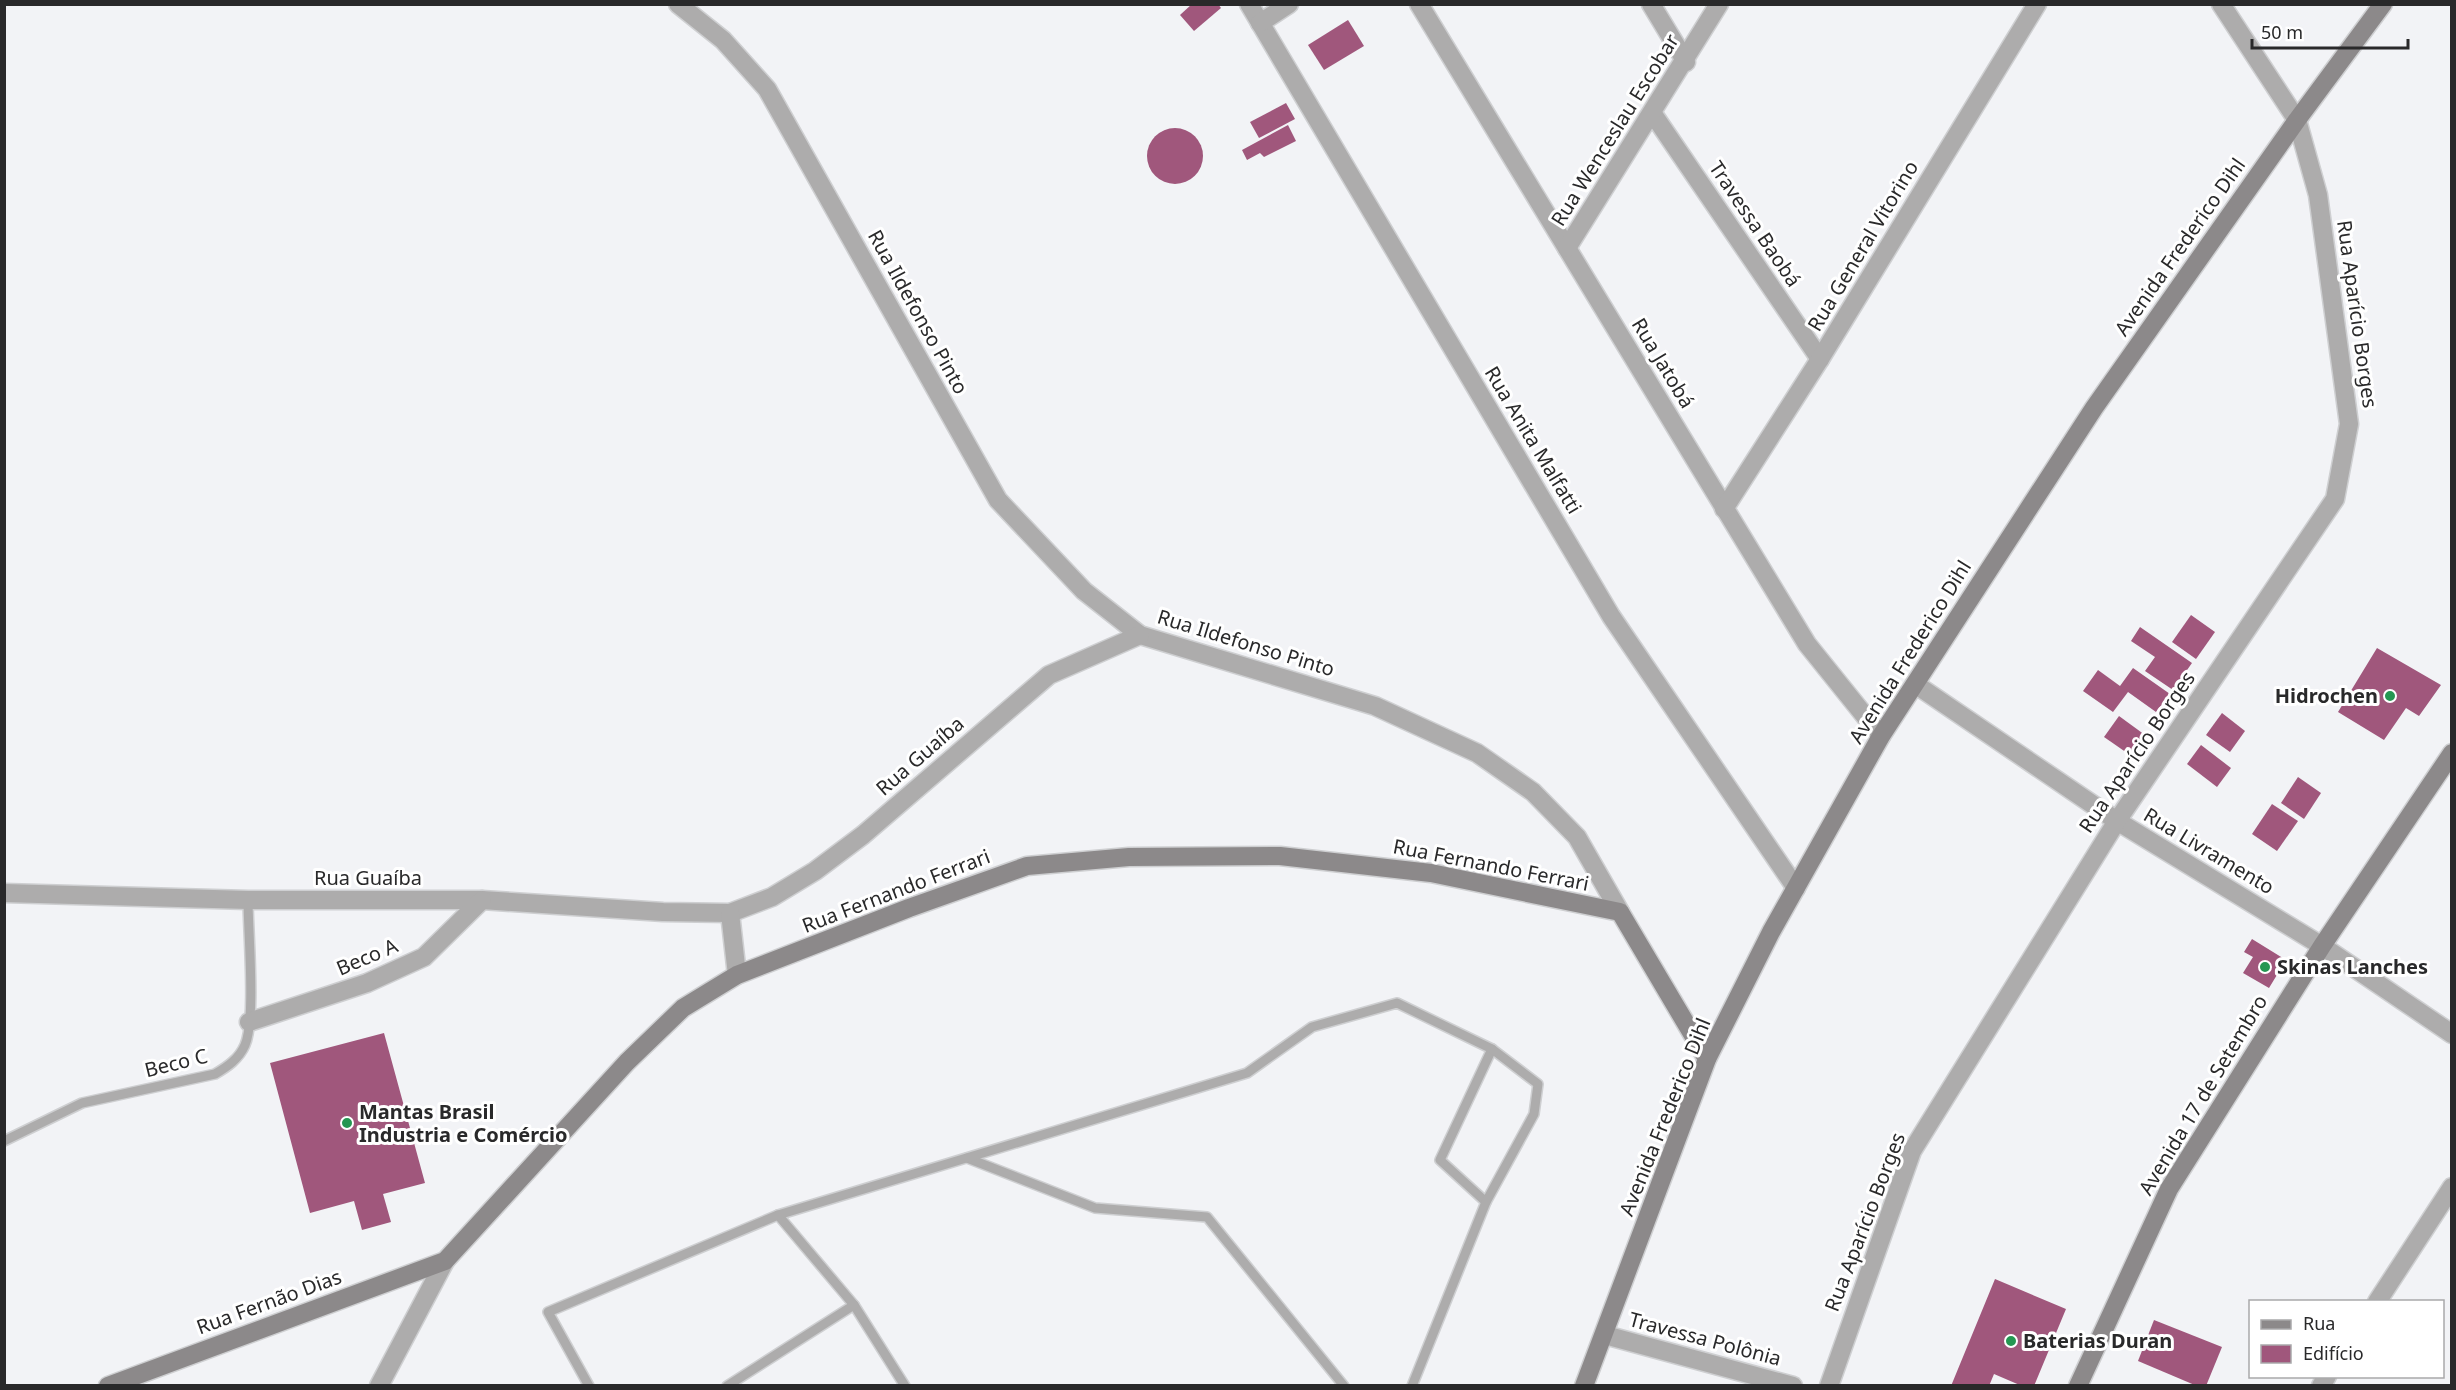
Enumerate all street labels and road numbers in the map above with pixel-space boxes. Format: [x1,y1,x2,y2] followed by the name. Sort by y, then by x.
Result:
[1544,29,1685,231] street label: Rua Wenceslau Escobar
[2108,152,2251,341] street label: Avenida Frederico Dihl
[1801,155,1924,336] street label: Rua General Vitorino
[1703,156,1807,292] street label: Travessa Baobá
[2331,218,2384,410] street label: Rua Aparício Borges
[862,225,975,399] street label: Rua Ildefonso Pinto
[1626,313,1701,413] street label: Rua Jatobá
[1479,361,1588,518] street label: Rua Anita Malfatti
[1842,555,1977,748] street label: Avenida Frederico Dihl
[1154,603,1338,682] street label: Rua Ildefonso Pinto
[2072,666,2201,838] street label: Rua Aparício Borges
[870,710,969,801] street label: Rua Guaíba
[2139,801,2280,900] street label: Rua Livramento
[1391,832,1591,897] street label: Rua Fernando Ferrari
[798,842,994,939] street label: Rua Fernando Ferrari
[314,864,422,891] street label: Rua Guaíba
[332,932,402,981] street label: Beco A
[2132,990,2273,1200] street label: Avenida 17 de Setembro
[1612,1014,1717,1220] street label: Avenida Frederico Dihl
[142,1042,210,1083] street label: Beco C
[1818,1129,1911,1315] street label: Rua Aparício Borges
[193,1263,345,1340] street label: Rua Fernão Dias
[1626,1305,1784,1372] street label: Travessa Polônia

